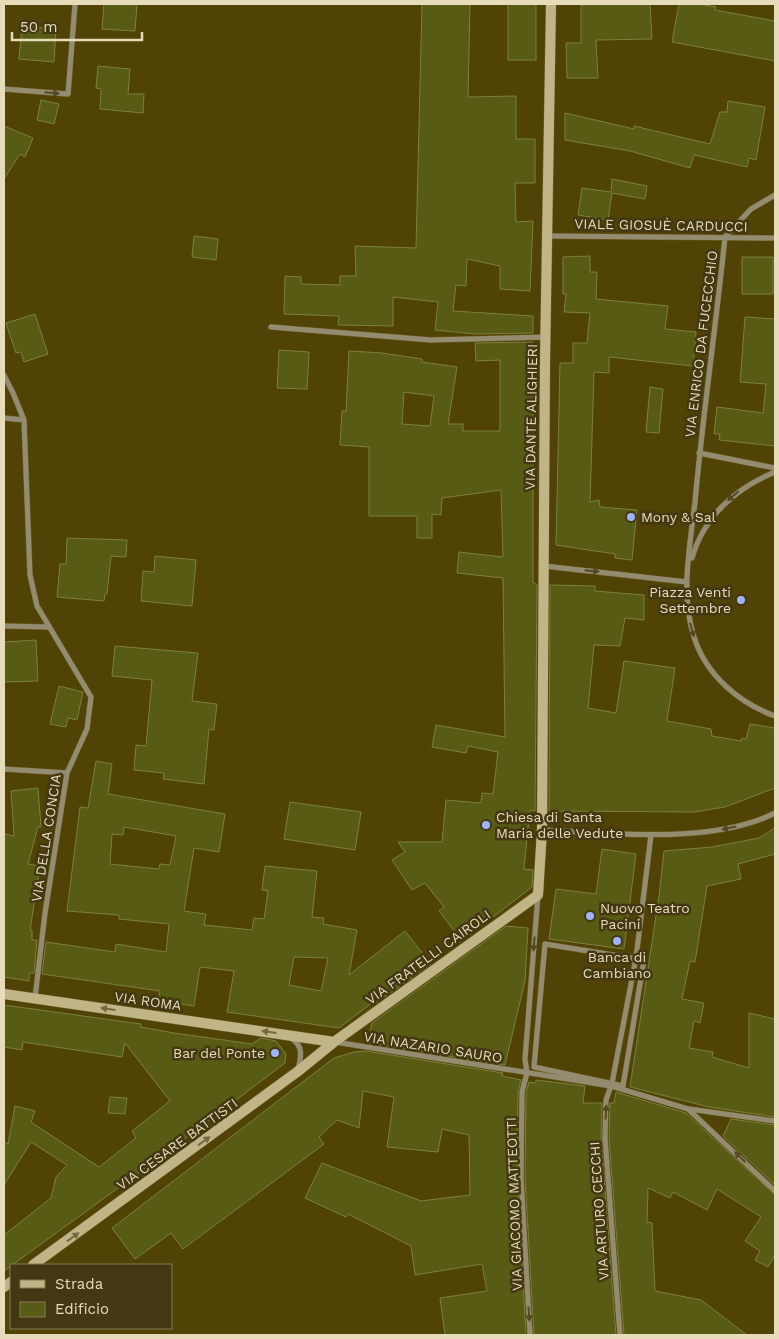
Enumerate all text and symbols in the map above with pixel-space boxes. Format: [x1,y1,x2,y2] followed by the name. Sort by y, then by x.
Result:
[12,10,142,42] scale bar
[20,18,57,36] text: 50 m
[45,89,61,97] one-way arrow
[574,215,748,235] street label: VIALE GIOSUÈ CARDUCCI
[682,250,720,438] street label: VIA ENRICO DA FUCECCHIO
[522,344,540,490] street label: VIA DANTE ALIGHIERI
[727,490,740,501] one-way arrow
[641,509,717,525] place label: Mony & Sal
[625,511,637,523] marker: Mony & Sal
[584,567,600,575] one-way arrow
[649,584,731,616] place label: Piazza Venti Settembre
[735,594,747,606] marker: Piazza Venti Settembre
[688,623,696,638] one-way arrow
[28,773,64,903] street label: VIA DELLA CONCIA
[496,809,623,841] place label: Chiesa di Santa Maria delle Vedute
[480,819,492,831] marker: Chiesa di Santa Maria delle Vedute
[722,824,737,832] one-way arrow
[600,900,690,932] place label: Nuovo Teatro Pacini
[362,906,494,1008] street label: VIA FRATELLI CAIROLI
[584,910,596,922] marker: Nuovo Teatro Pacini
[611,935,623,947] marker: Banca di Cambiano
[530,936,538,952] one-way arrow
[583,949,651,981] place label: Banca di Cambiano
[113,988,183,1014] street label: VIA ROMA
[100,1005,116,1013] one-way arrow
[260,1028,276,1036] one-way arrow
[362,1028,504,1066] street label: VIA NAZARIO SAURO
[173,1045,265,1061] place label: Bar del Ponte
[269,1047,281,1059] marker: Bar del Ponte
[113,1095,241,1193] street label: VIA CESARE BATTISTI
[602,1104,610,1120] one-way arrow
[503,1117,525,1291] street label: VIA GIACOMO MATTEOTTI
[197,1136,211,1146] one-way arrow
[586,1141,612,1281] street label: VIA ARTURO CECCHI
[734,1151,746,1163] one-way arrow
[66,1232,80,1242] one-way arrow
[10,1264,172,1329] legend
[55,1275,104,1293] text: Strada
[55,1300,109,1318] text: Edificio
[525,1306,533,1322] one-way arrow

